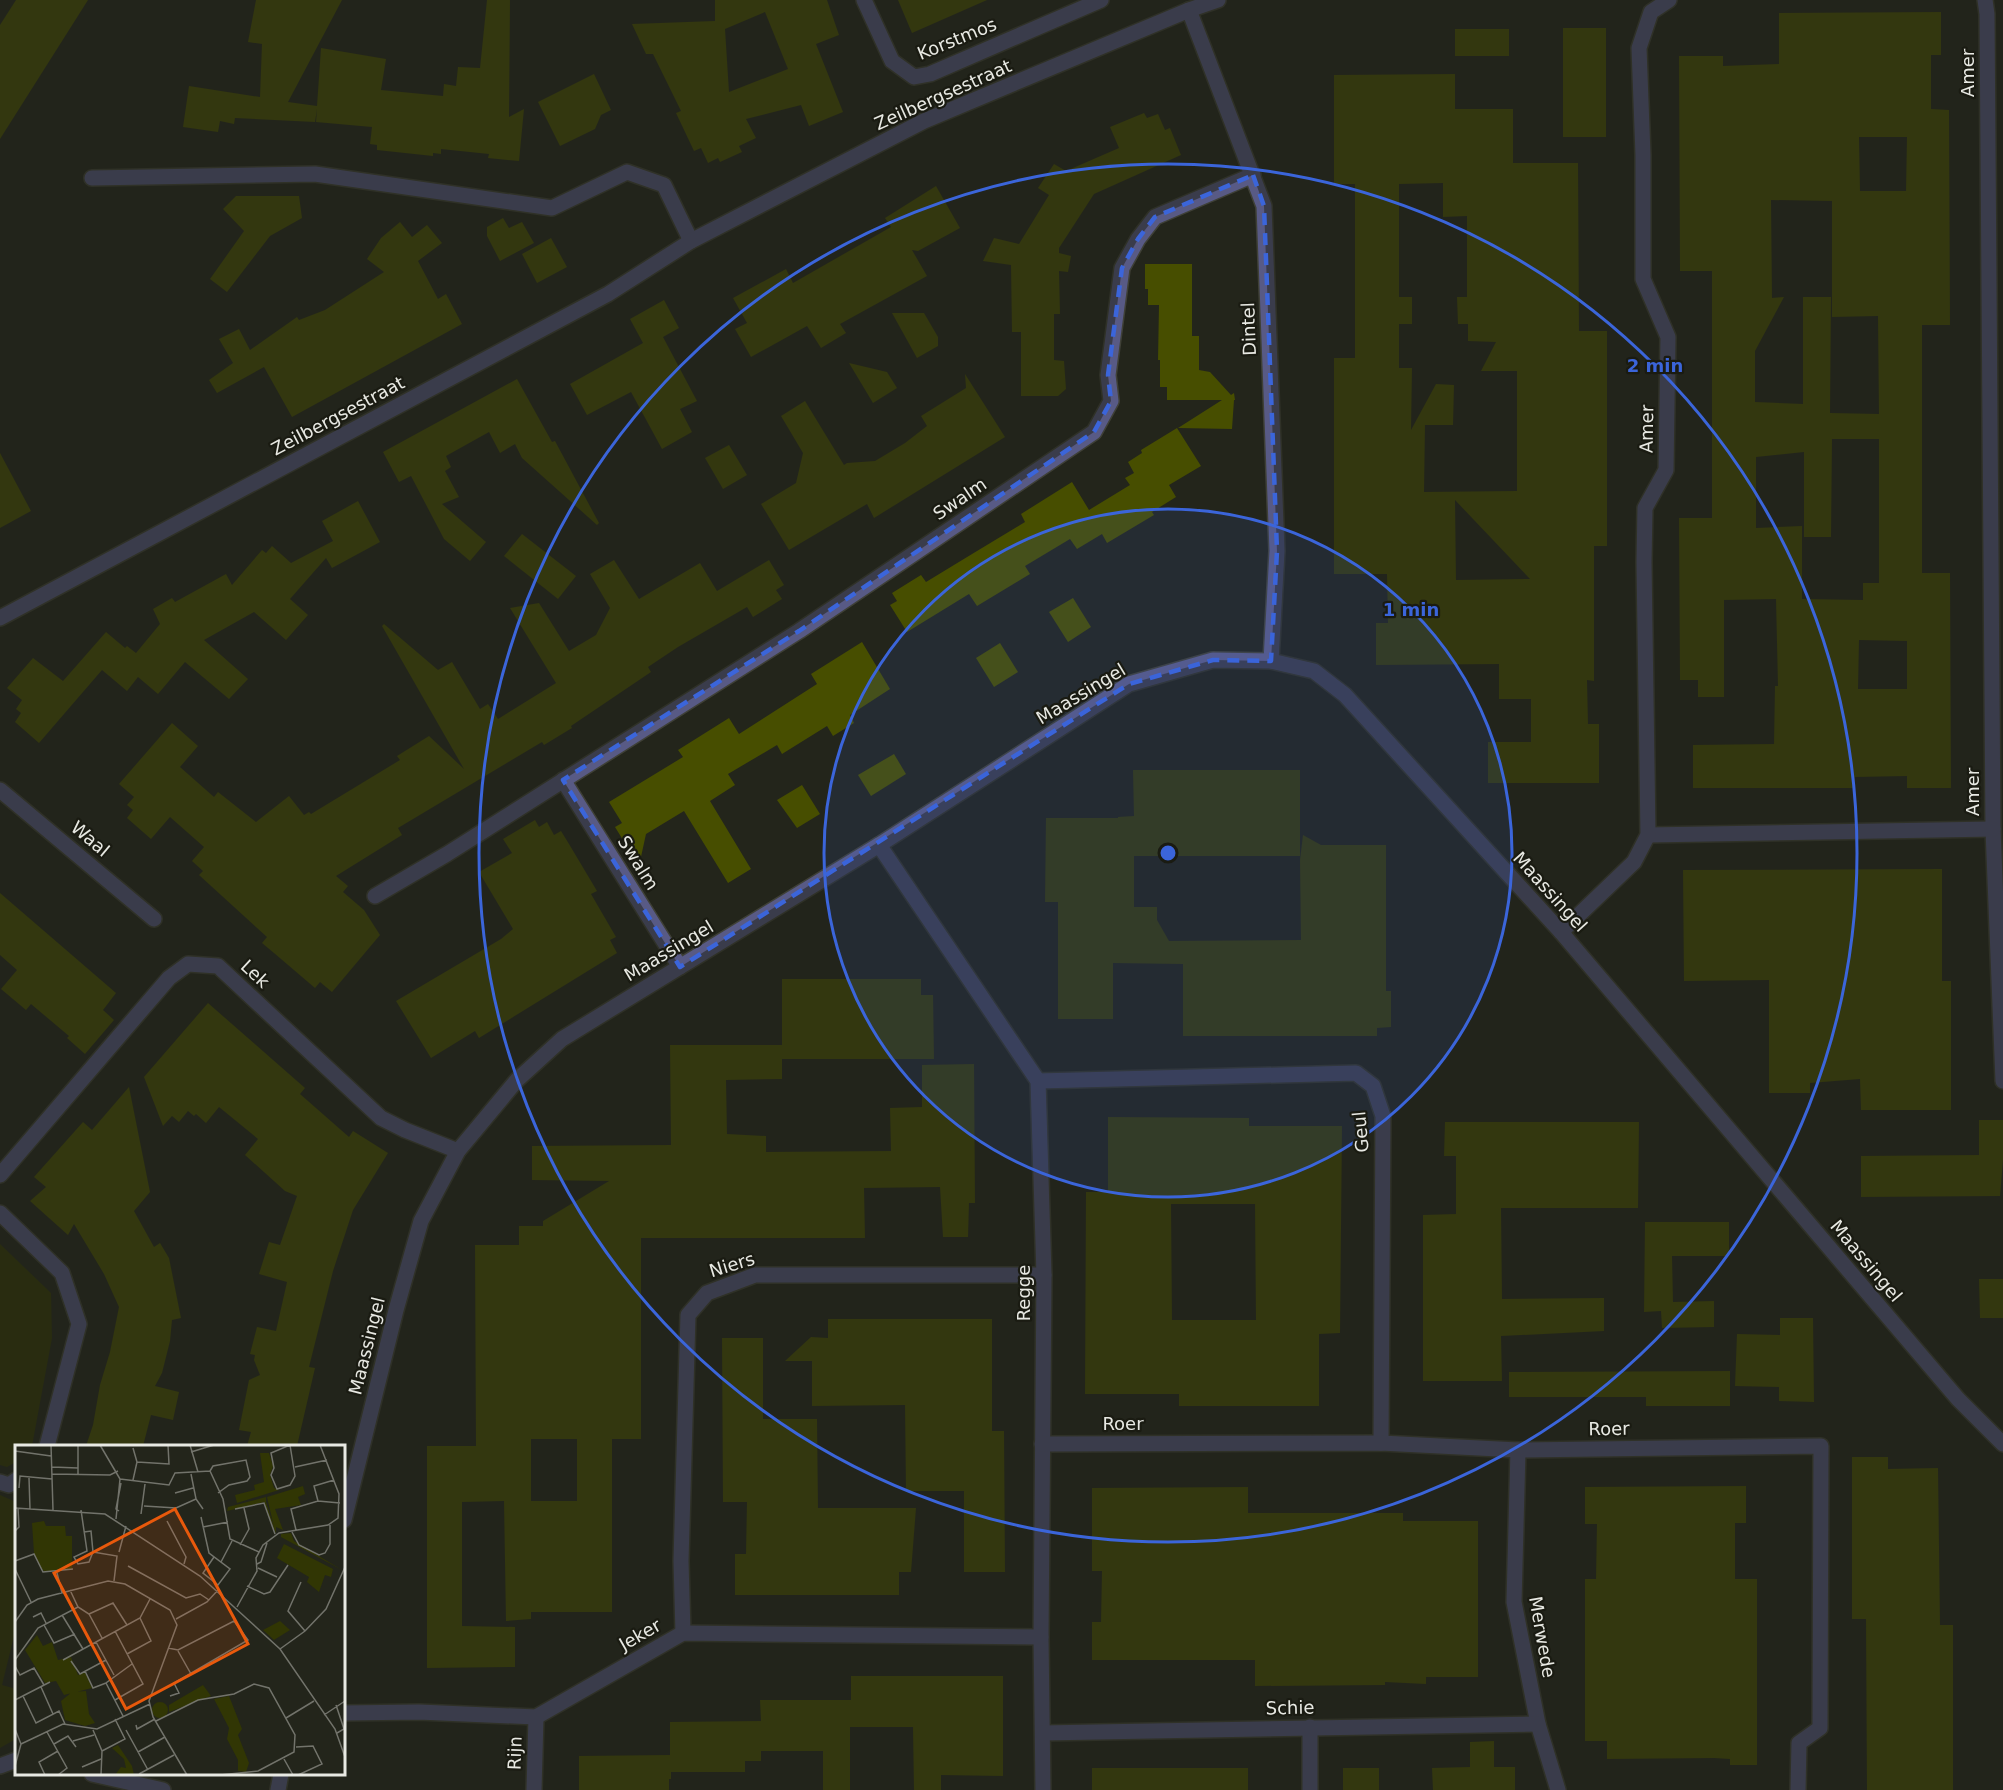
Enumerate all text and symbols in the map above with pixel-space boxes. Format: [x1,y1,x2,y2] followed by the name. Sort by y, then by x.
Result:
[914,13,1000,64] street label: Korstmos
[1957,48,1978,97] street label: Amer
[871,55,1015,134] street label: Zeilbergsestraat
[1237,302,1260,356] street label: Dintel
[1627,355,1683,376] text: 2 min
[268,372,408,460] street label: Zeilbergsestraat
[1636,404,1657,453] street label: Amer
[929,473,990,524] street label: Swalm
[1383,599,1439,620] text: 1 min
[1032,659,1129,728] street label: Maassingel
[1962,767,1983,816] street label: Amer
[67,817,114,861] street label: Waal
[614,832,663,894] street label: Swalm
[1158,843,1178,863] centre of rings
[1509,847,1592,936] street label: Maassingel
[620,916,717,985] street label: Maassingel
[237,955,274,992] street label: Lek
[1348,1110,1373,1154] street label: Geul
[1826,1216,1907,1306] street label: Maassingel
[707,1248,757,1281] street label: Niers
[1013,1265,1034,1321] street label: Regge
[344,1295,389,1397] street label: Maassingel
[1102,1413,1144,1434] street label: Roer
[1588,1418,1630,1439] street label: Roer
[15,1445,345,1775] inset map
[1525,1595,1560,1679] street label: Merwede
[614,1614,665,1655] street label: Jeker
[1265,1697,1315,1718] street label: Schie
[503,1736,526,1770] street label: Rijn

